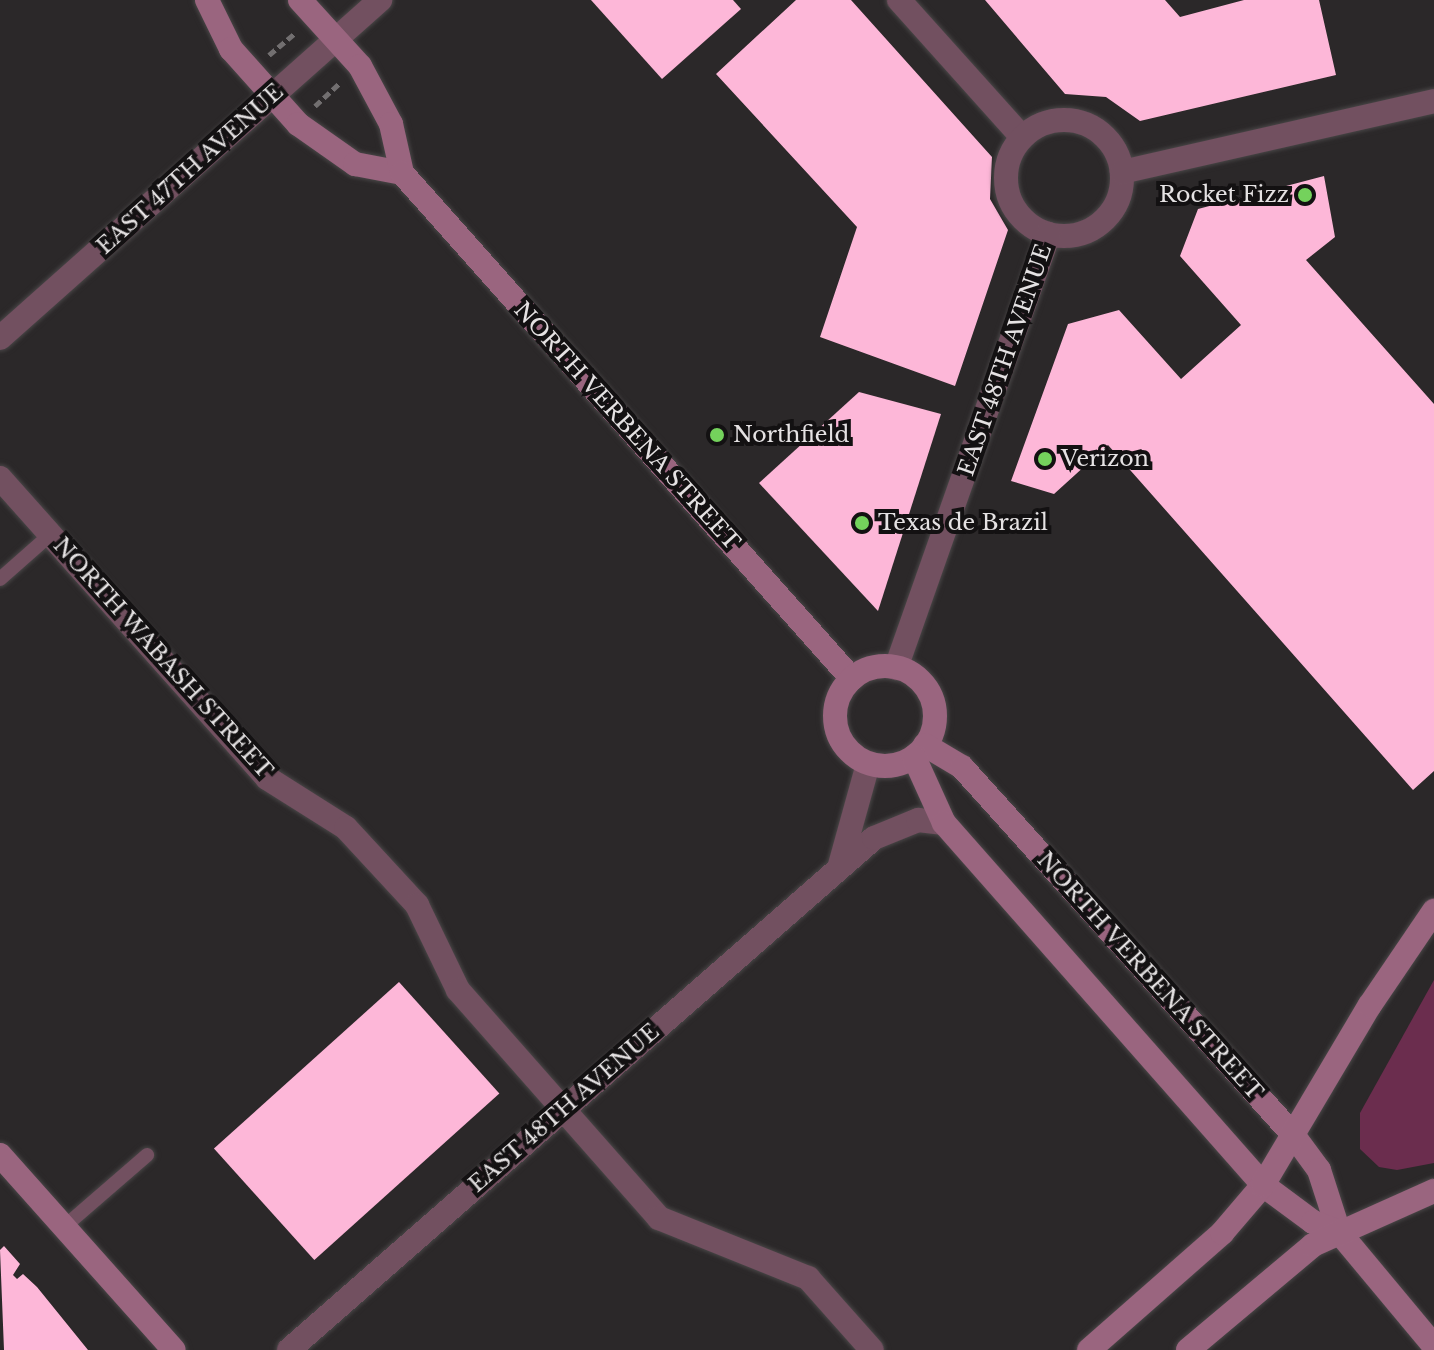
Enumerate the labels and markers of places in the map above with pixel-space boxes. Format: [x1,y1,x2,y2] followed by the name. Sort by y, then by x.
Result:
[1159,182,1289,208] place label: Rocket Fizz
[1296,186,1314,204] marker: Rocket Fizz
[733,422,849,448] place label: Northfield
[708,426,726,444] marker: Northfield
[1061,446,1149,472] place label: Verizon
[1036,450,1054,468] marker: Verizon
[878,510,1048,536] place label: Texas de Brazil
[853,514,871,532] marker: Texas de Brazil

